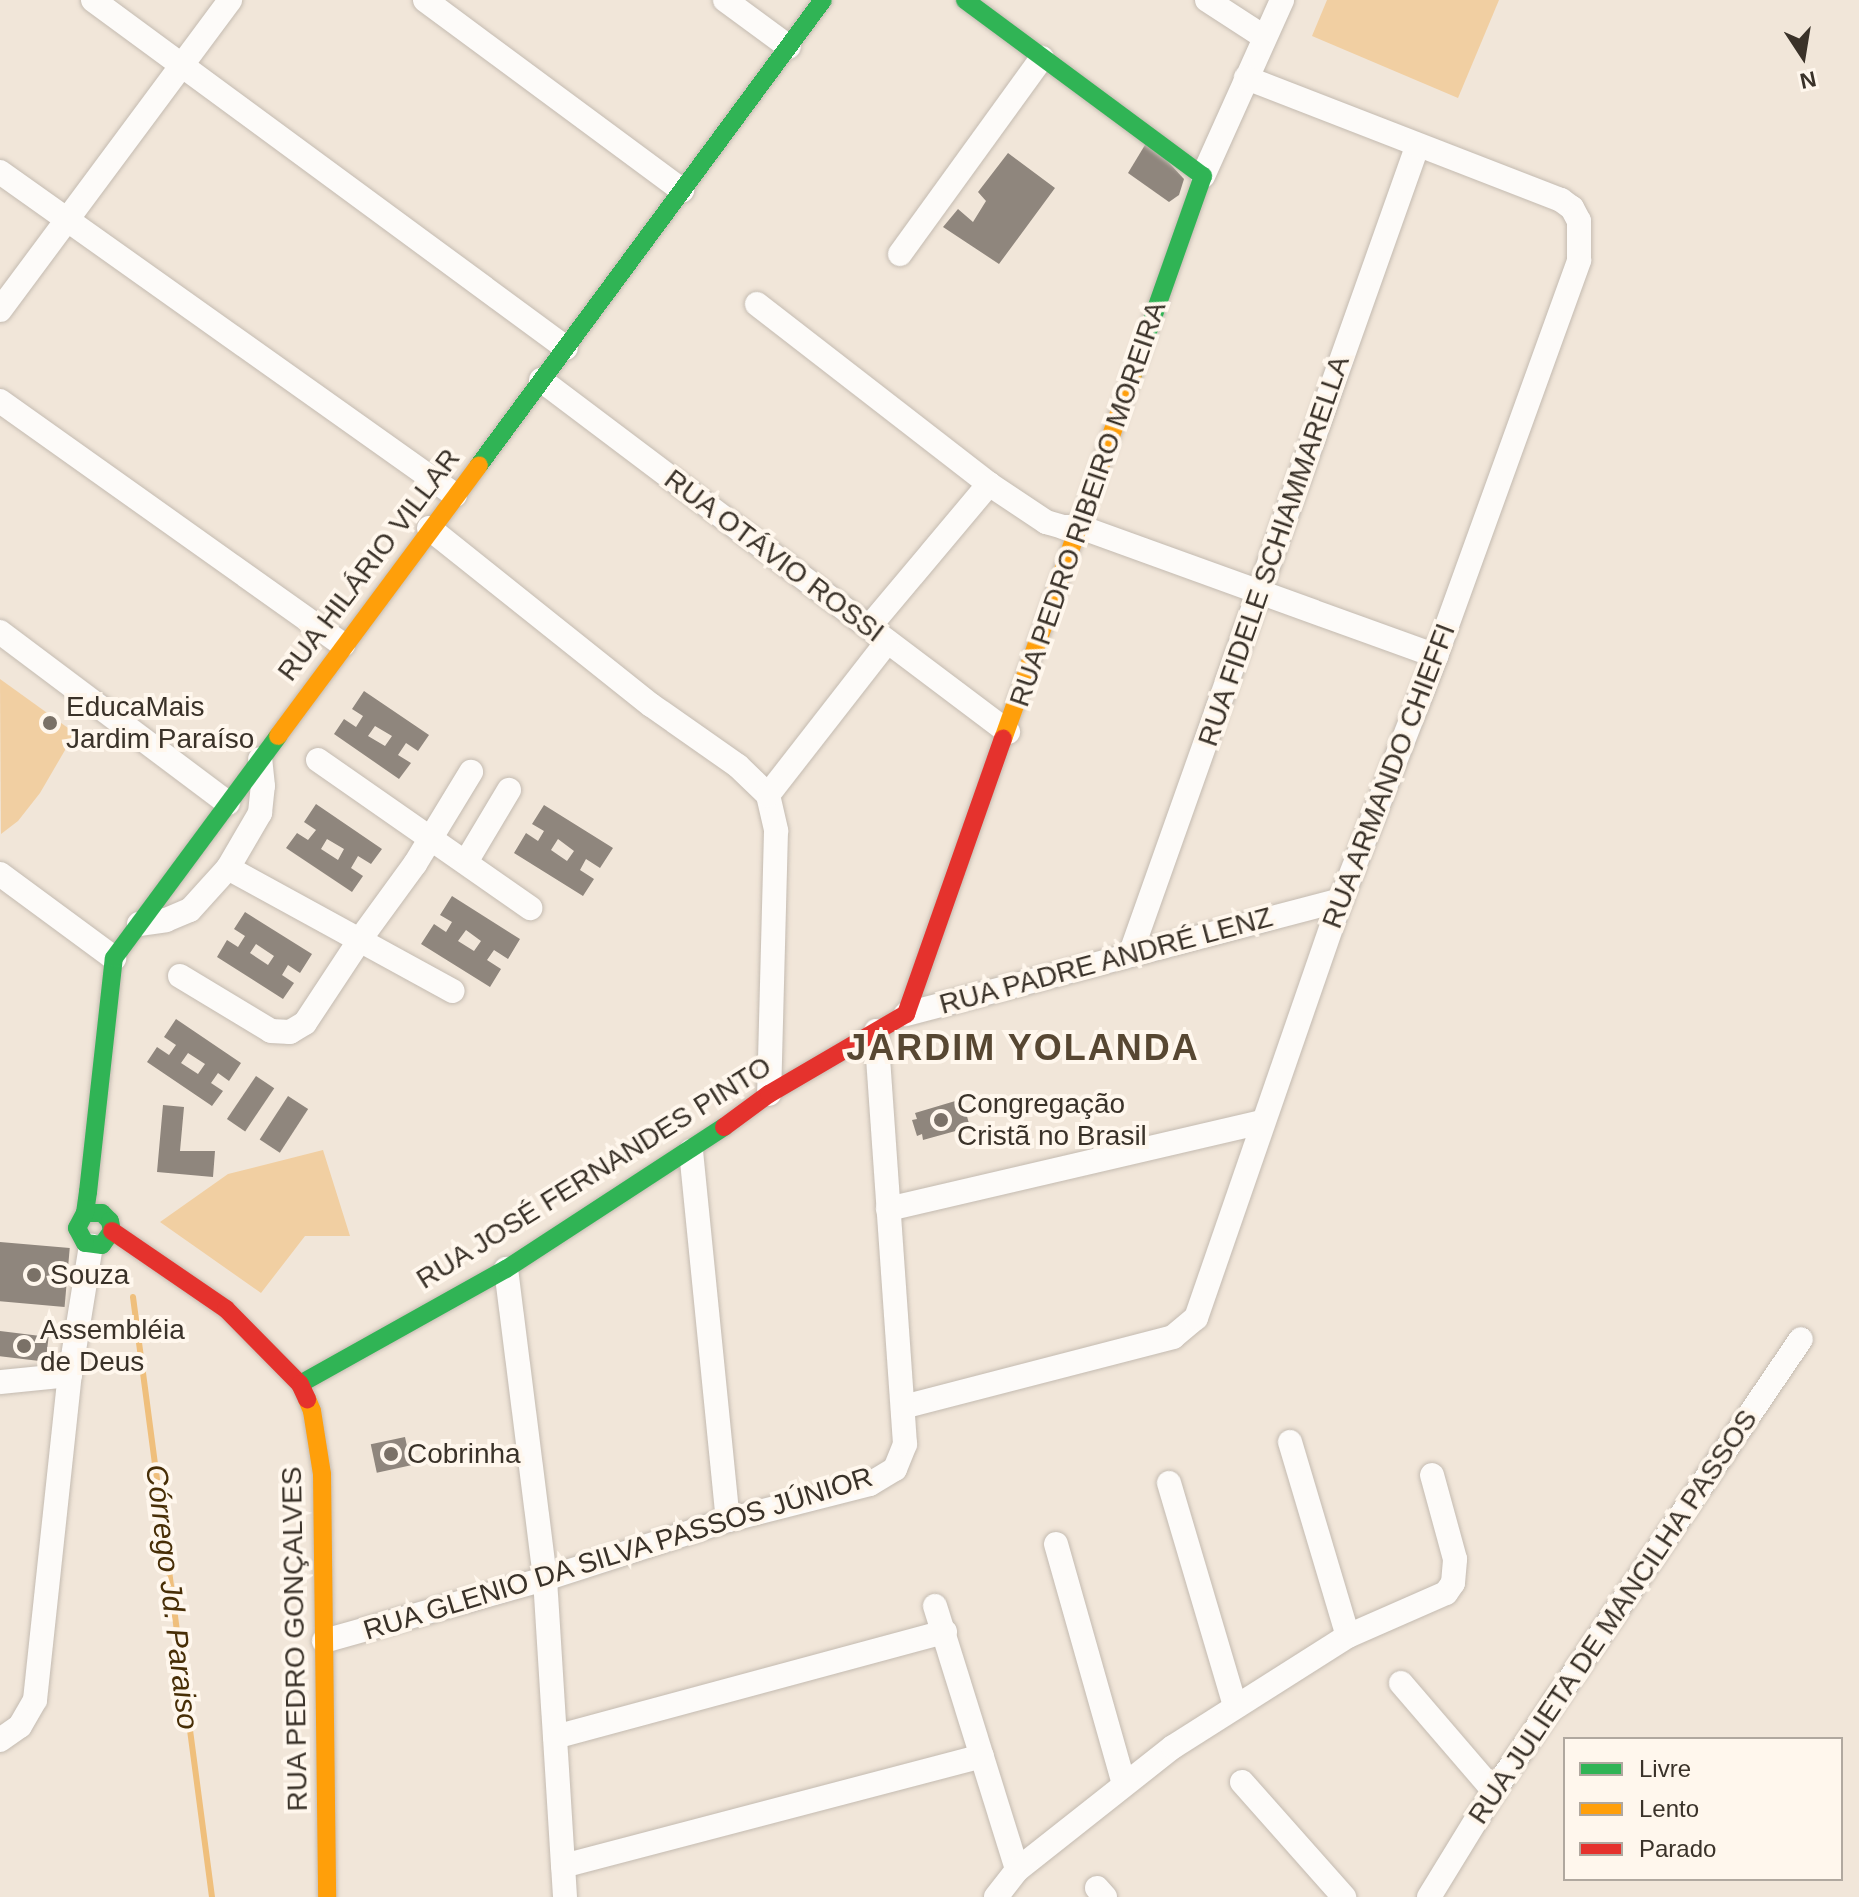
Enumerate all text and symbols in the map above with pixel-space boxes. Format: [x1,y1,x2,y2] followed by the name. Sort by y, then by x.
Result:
[1763,16,1843,96] north arrow
[1798,66,1818,94] text: N
[1002,296,1174,712] street label: RUA PEDRO RIBEIRO MOREIRA
[1191,351,1357,751] street label: RUA FIDELE SCHIAMMARELLA
[270,442,468,688] street label: RUA HILÁRIO VILLAR
[657,462,891,650] street label: RUA OTÁVIO ROSSI
[1315,617,1463,935] street label: RUA ARMANDO CHIEFFI
[66,690,254,756] place label: EducaMais Jardim Paraíso
[41,714,59,732] marker: EducaMais Jardim Paraíso
[934,900,1278,1022] street label: RUA PADRE ANDRÉ LENZ
[846,1026,1200,1070] district label: JARDIM YOLANDA
[410,1049,778,1297] street label: RUA JOSÉ FERNANDES PINTO
[957,1087,1147,1153] place label: Congregação Cristã no Brasil
[932,1111,950,1129] marker: Congregação Cristã no Brasil
[50,1258,129,1292] place label: Souza
[25,1266,43,1284] marker: Souza
[40,1313,185,1379] place label: Assembléia de Deus
[15,1337,33,1355] marker: Assembléia de Deus
[1460,1402,1766,1832] street label: RUA JULIETA DE MANCILHA PASSOS
[407,1437,521,1471] place label: Cobrinha
[382,1445,400,1463] marker: Cobrinha
[357,1460,879,1648] street label: RUA GLENIO DA SILVA PASSOS JÚNIOR
[138,1462,206,1732] water label: Córrego Jd. Paraiso
[275,1466,315,1812] street label: RUA PEDRO GONÇALVES
[1563,1737,1843,1881] legend
[1639,1755,1691,1782] text: Livre
[1639,1795,1699,1822] text: Lento
[1639,1835,1716,1862] text: Parado

